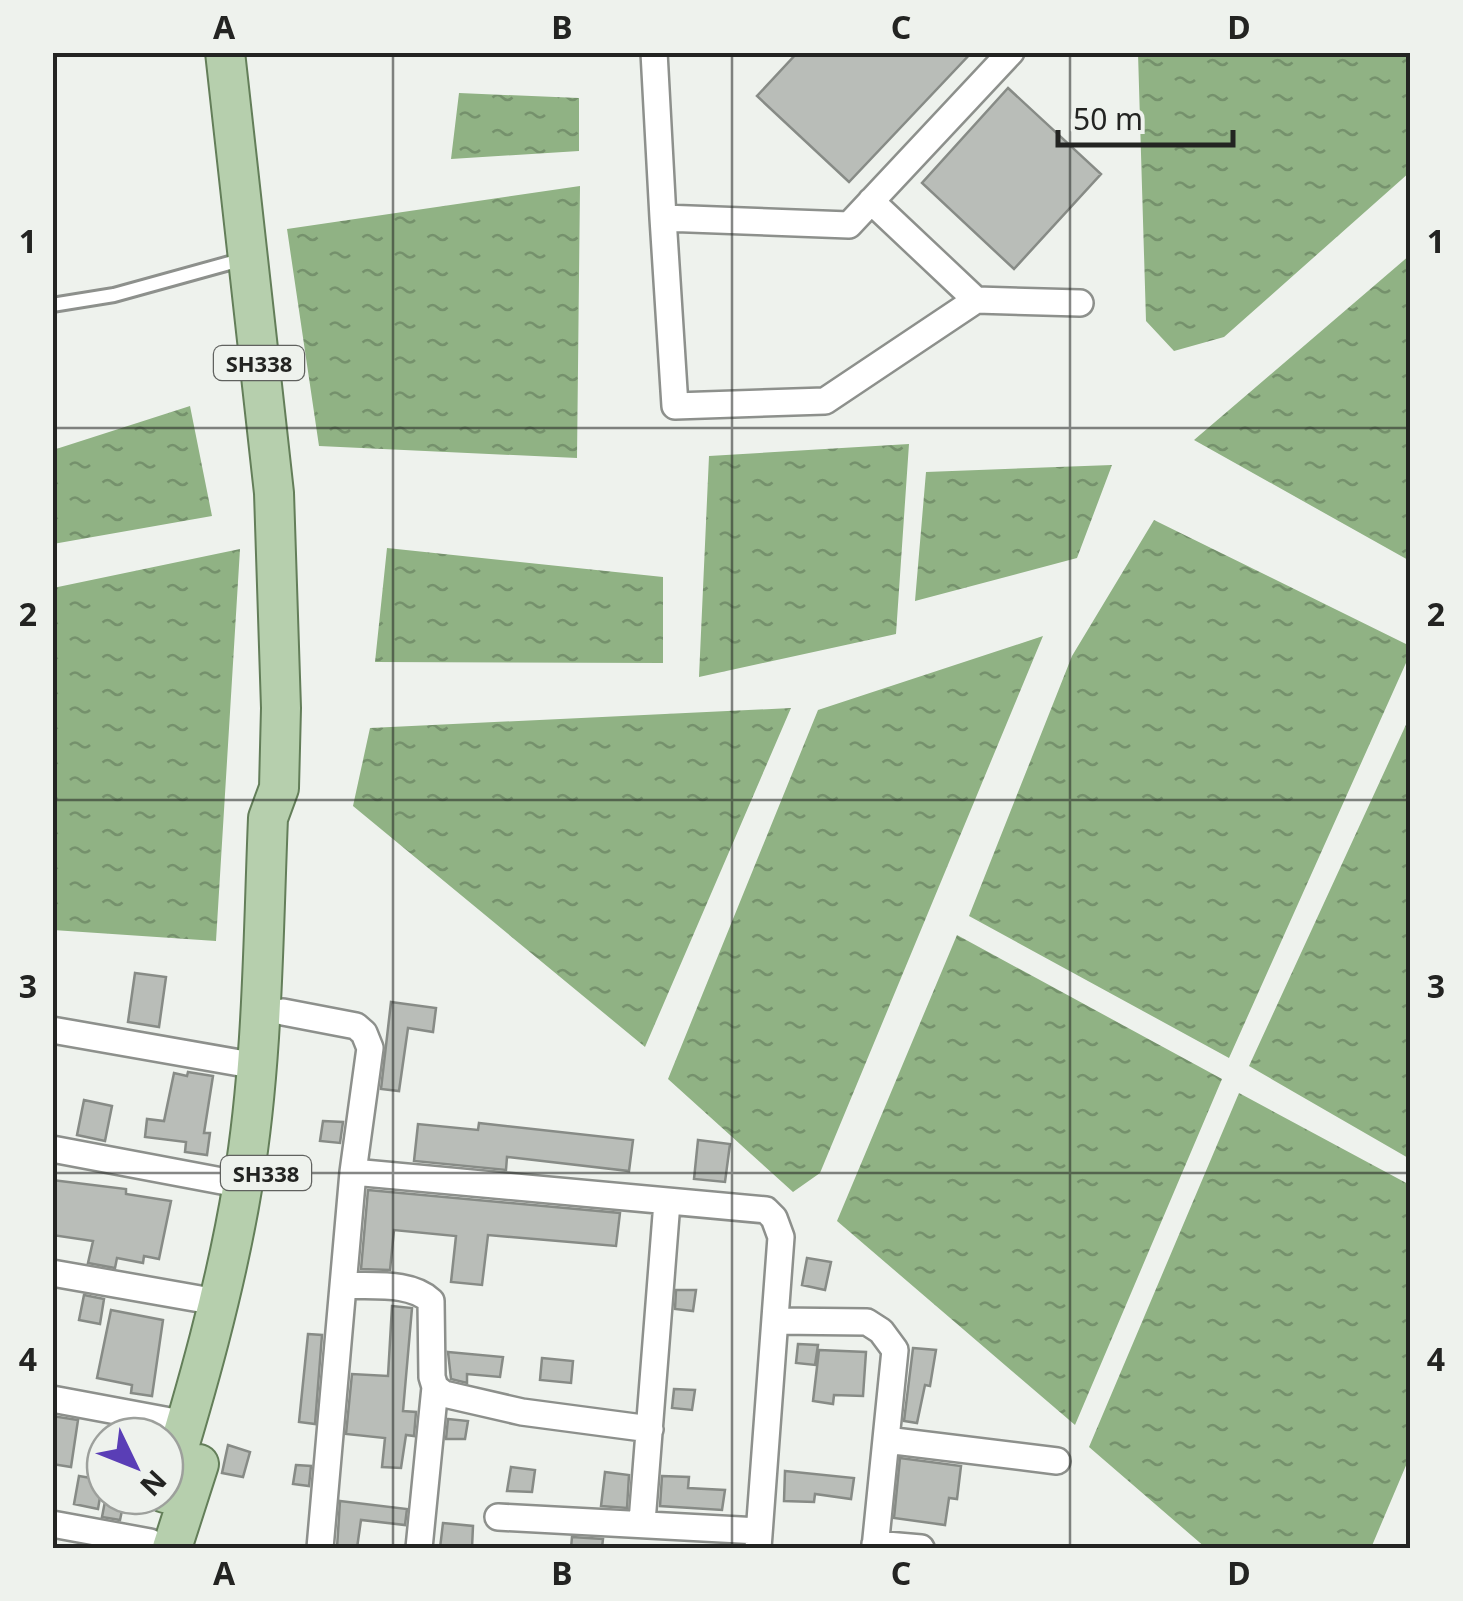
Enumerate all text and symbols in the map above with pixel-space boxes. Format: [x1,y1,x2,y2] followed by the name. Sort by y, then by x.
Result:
[213,5,236,48] text: A
[551,5,573,48] text: B
[891,5,911,48] text: C
[1227,5,1251,48] text: D
[1058,85,1233,147] scale bar
[1073,98,1143,139] text: 50 m
[19,219,37,262] text: 1
[1427,219,1445,262] text: 1
[214,346,304,380] road number: SH338
[19,592,37,635] text: 2
[1427,592,1445,635] text: 2
[19,964,37,1007] text: 3
[1427,964,1445,1007] text: 3
[221,1156,311,1190] road number: SH338
[19,1337,37,1380] text: 4
[1427,1337,1445,1380] text: 4
[85,1416,185,1516] north arrow
[132,1462,176,1505] text: N
[213,1551,236,1594] text: A
[551,1551,573,1594] text: B
[891,1551,911,1594] text: C
[1227,1551,1251,1594] text: D

